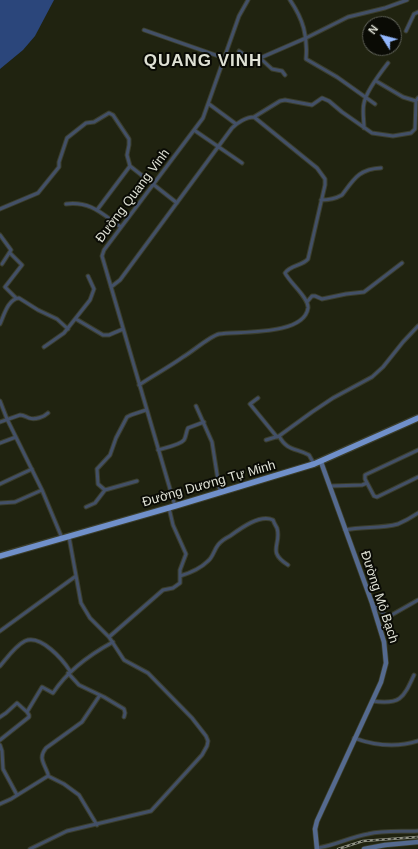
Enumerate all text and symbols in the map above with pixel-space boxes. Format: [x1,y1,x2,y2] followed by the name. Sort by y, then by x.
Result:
[362,16,402,56] north arrow
[366,23,380,36] text: N
[144,51,262,71] district label: QUANG VINH
[93,146,173,246] street label: Đường Quang Vinh
[141,458,277,510] street label: Đường Dương Tự Minh
[357,549,401,645] street label: Đường Mỏ Bạch

